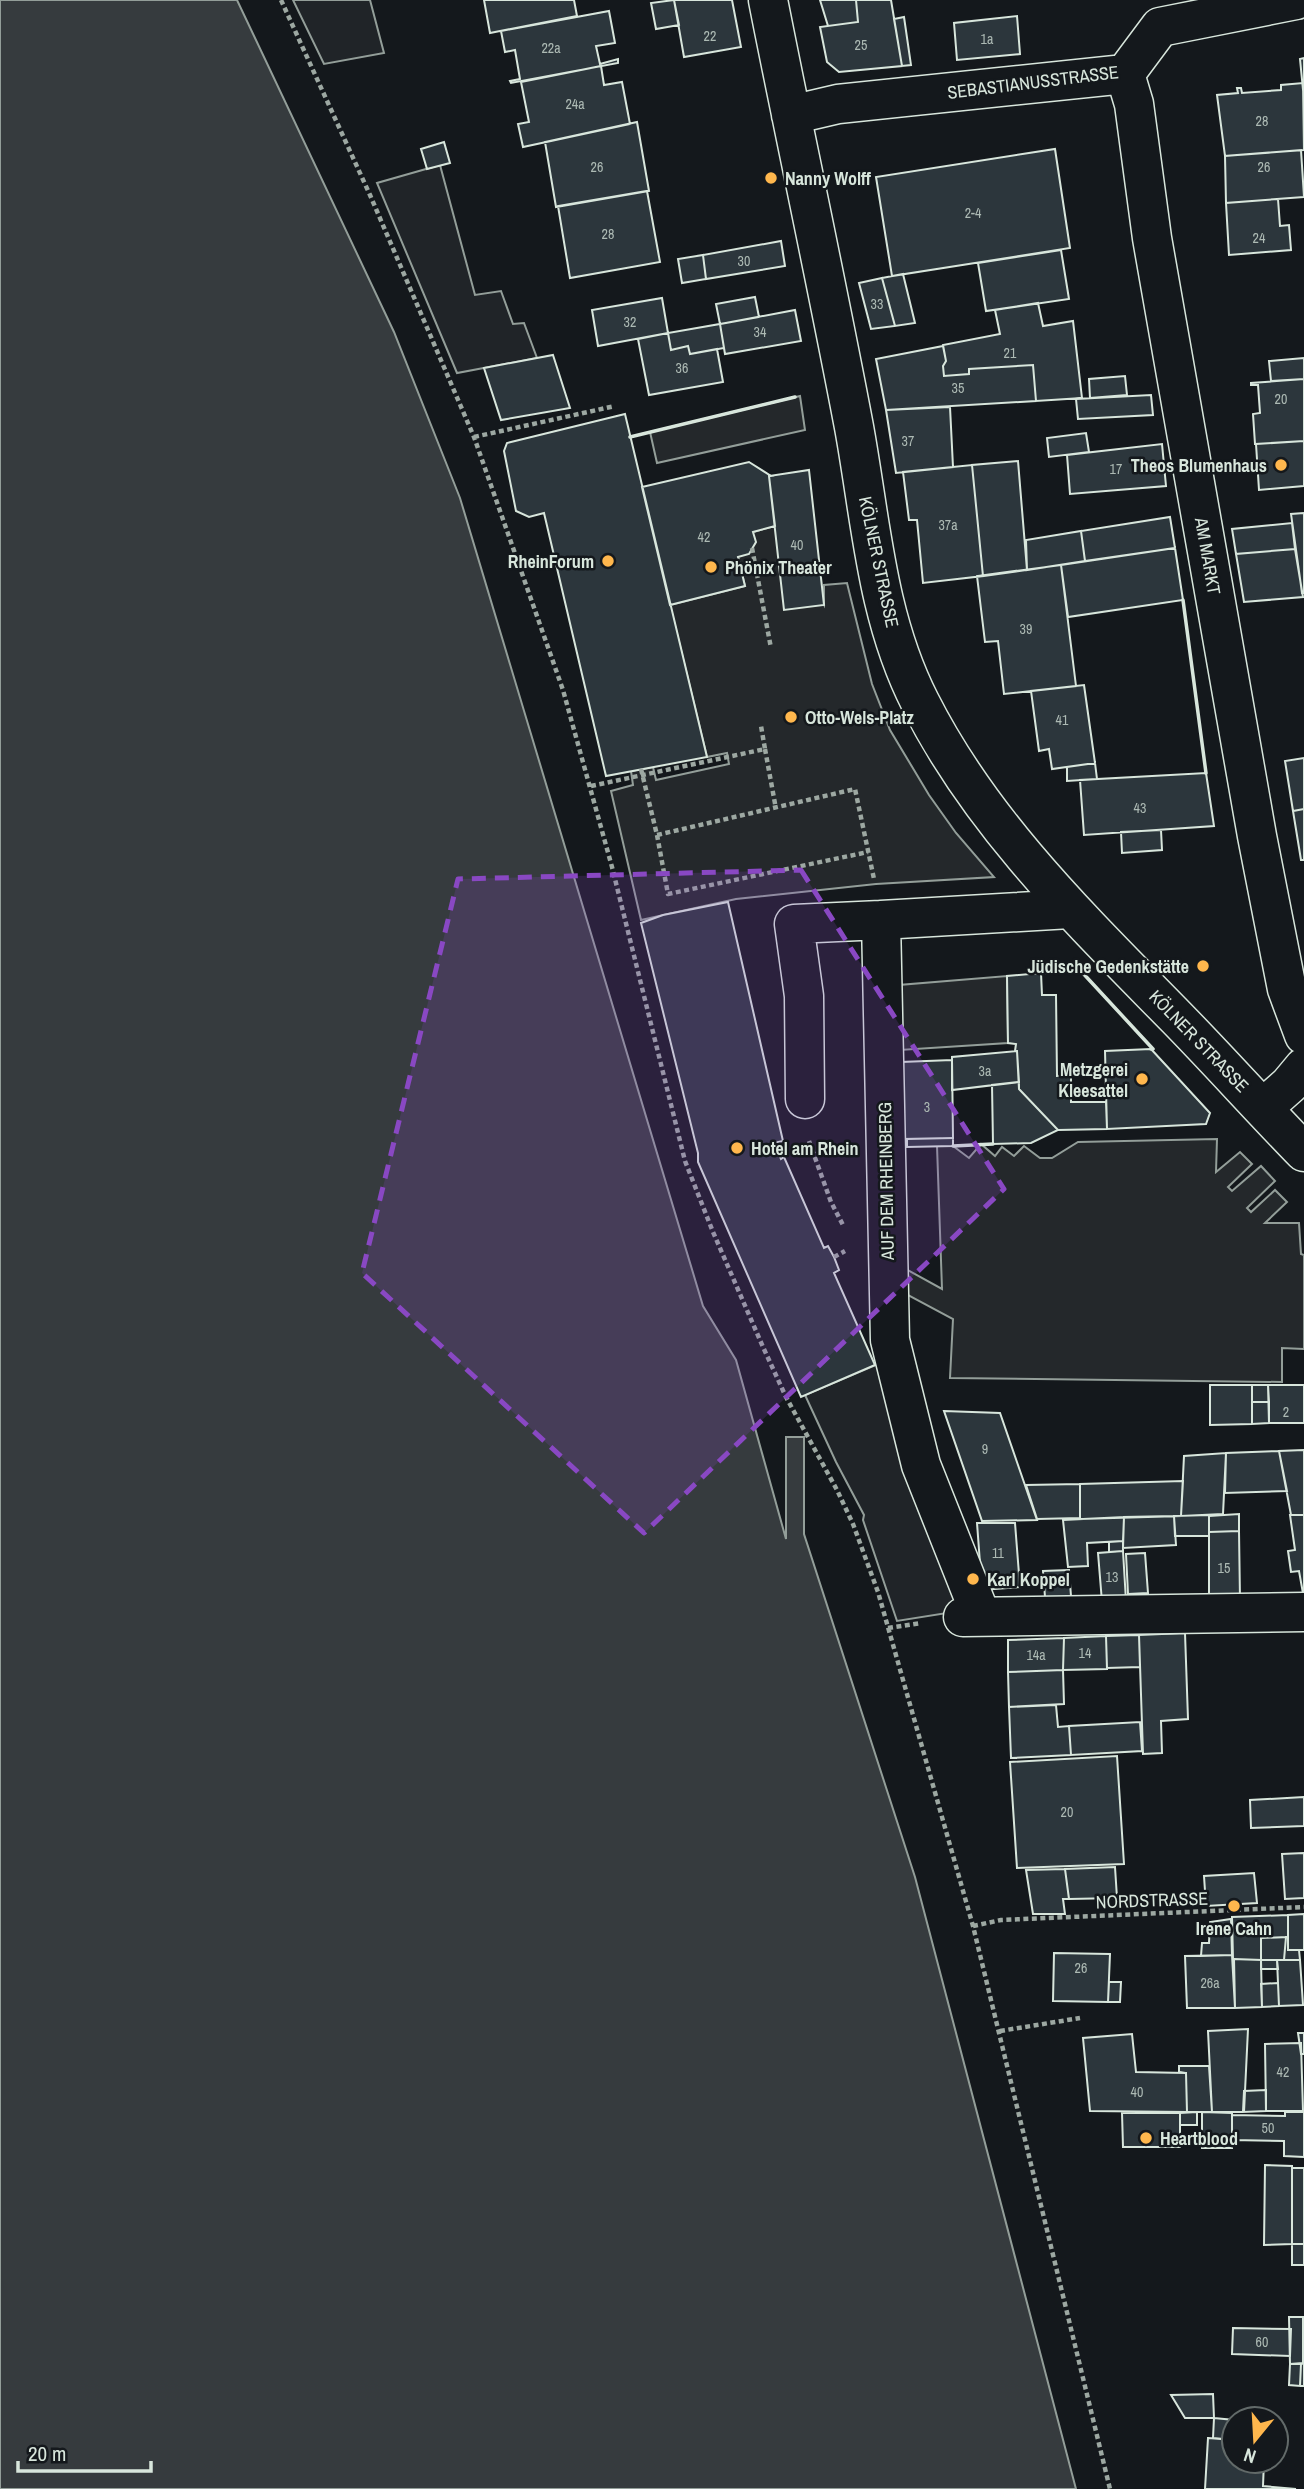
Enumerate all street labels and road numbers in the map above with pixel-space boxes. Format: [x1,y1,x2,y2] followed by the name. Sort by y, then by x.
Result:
[946,59,1120,105] street label: SEBASTIANUSSTRASSE
[853,494,905,630] street label: KÖLNER STRASSE
[1189,514,1227,597] street label: AM MARKT
[1144,984,1254,1098] street label: KÖLNER STRASSE
[872,1102,900,1261] street label: AUF DEM RHEINBERG
[1095,1886,1209,1914] street label: NORDSTRASSE

